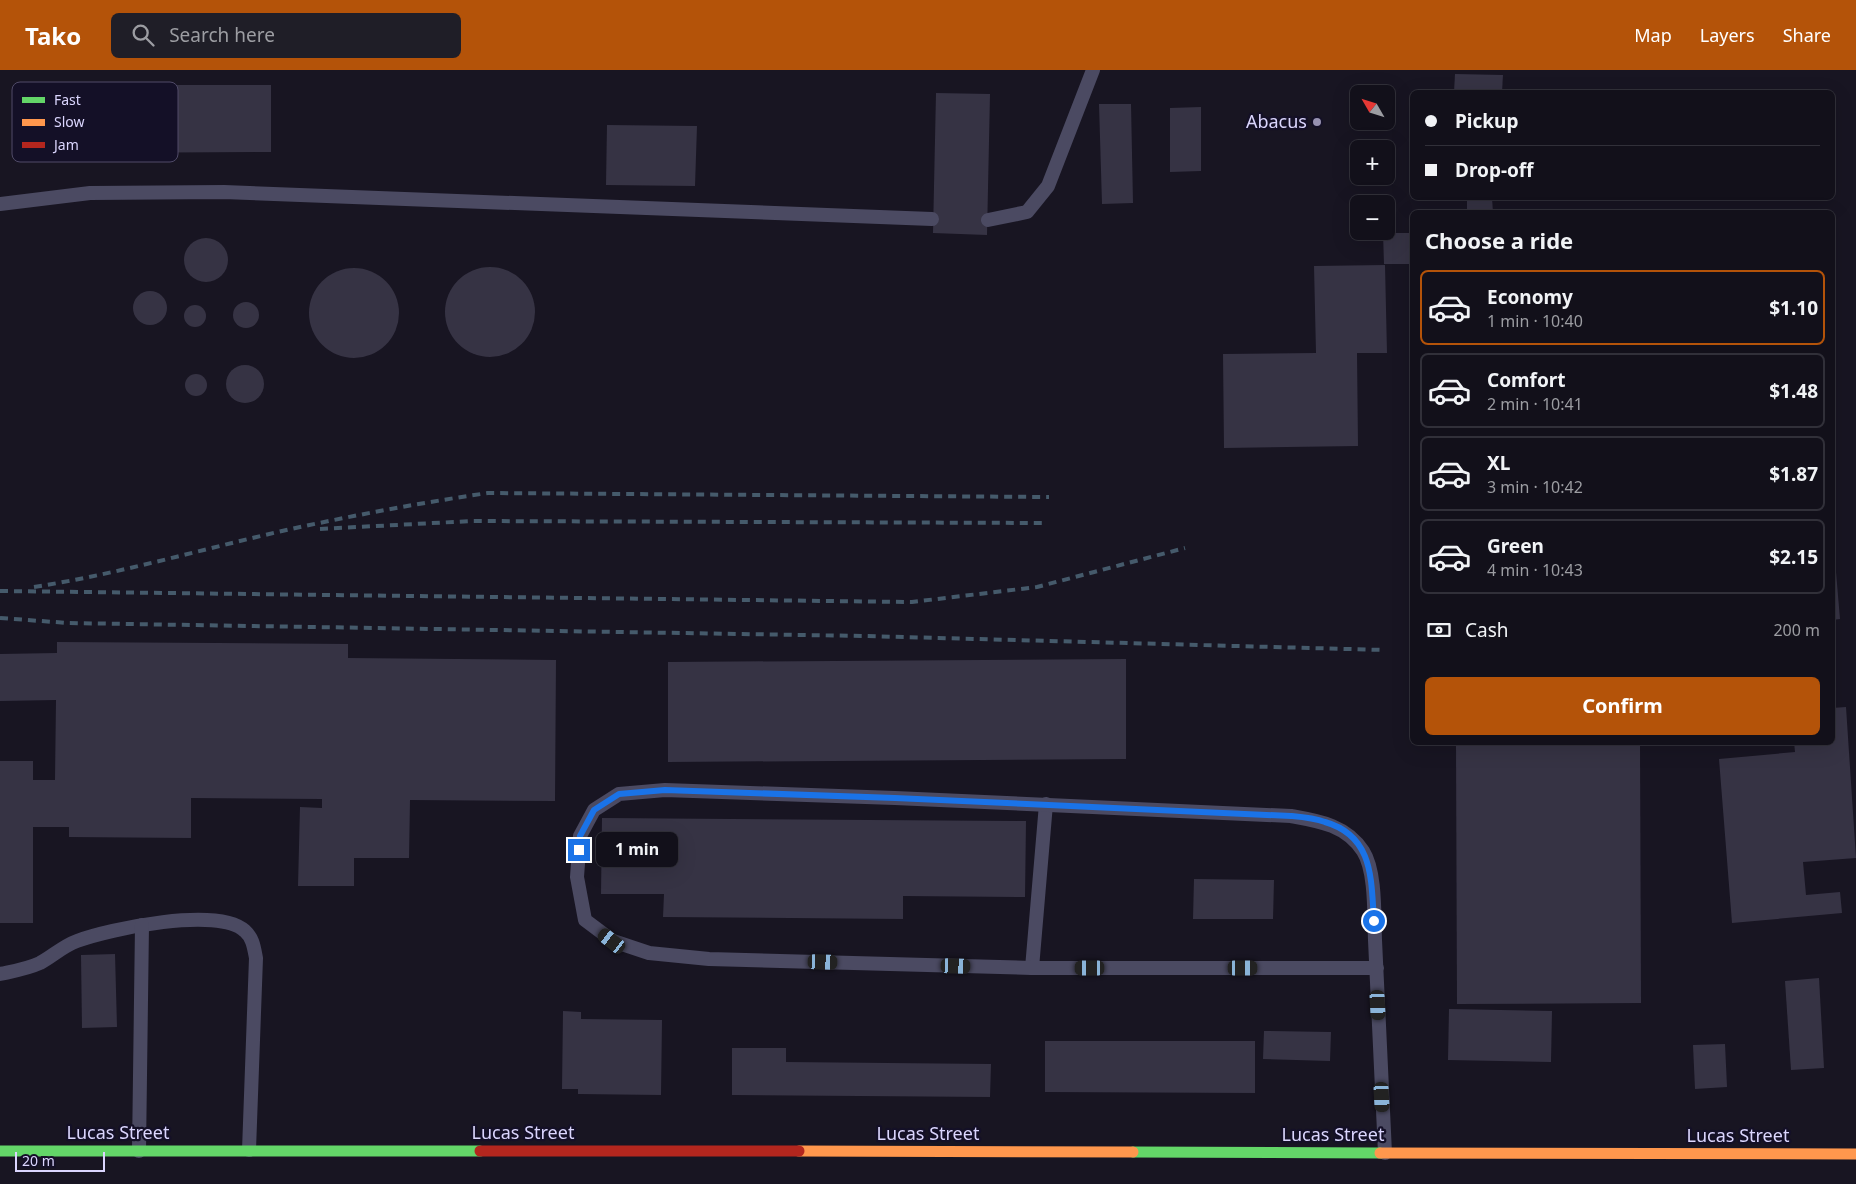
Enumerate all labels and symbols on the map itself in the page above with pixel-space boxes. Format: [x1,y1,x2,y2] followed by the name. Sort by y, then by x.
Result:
[12,82,178,162] legend
[1350,85,1395,130] north arrow
[54,90,81,109] text: Fast
[1246,109,1307,133] place label: Abacus
[54,112,85,131] text: Slow
[1311,116,1323,128] marker: Abacus
[52,135,79,154] text: Jam
[596,832,679,868] callout: 1 min
[568,839,590,861] route end
[1363,910,1385,932] route start
[595,926,628,956] car
[807,954,838,970] car
[940,958,971,974] car
[1075,961,1105,976] car
[1228,961,1258,976] car
[1369,990,1386,1020] car
[1373,1082,1390,1112] car
[67,1120,170,1144] street label: Lucas Street
[472,1120,575,1144] street label: Lucas Street
[877,1121,980,1145] street label: Lucas Street
[1282,1122,1385,1146] street label: Lucas Street
[1687,1123,1790,1147] street label: Lucas Street
[15,1149,105,1172] scale bar

